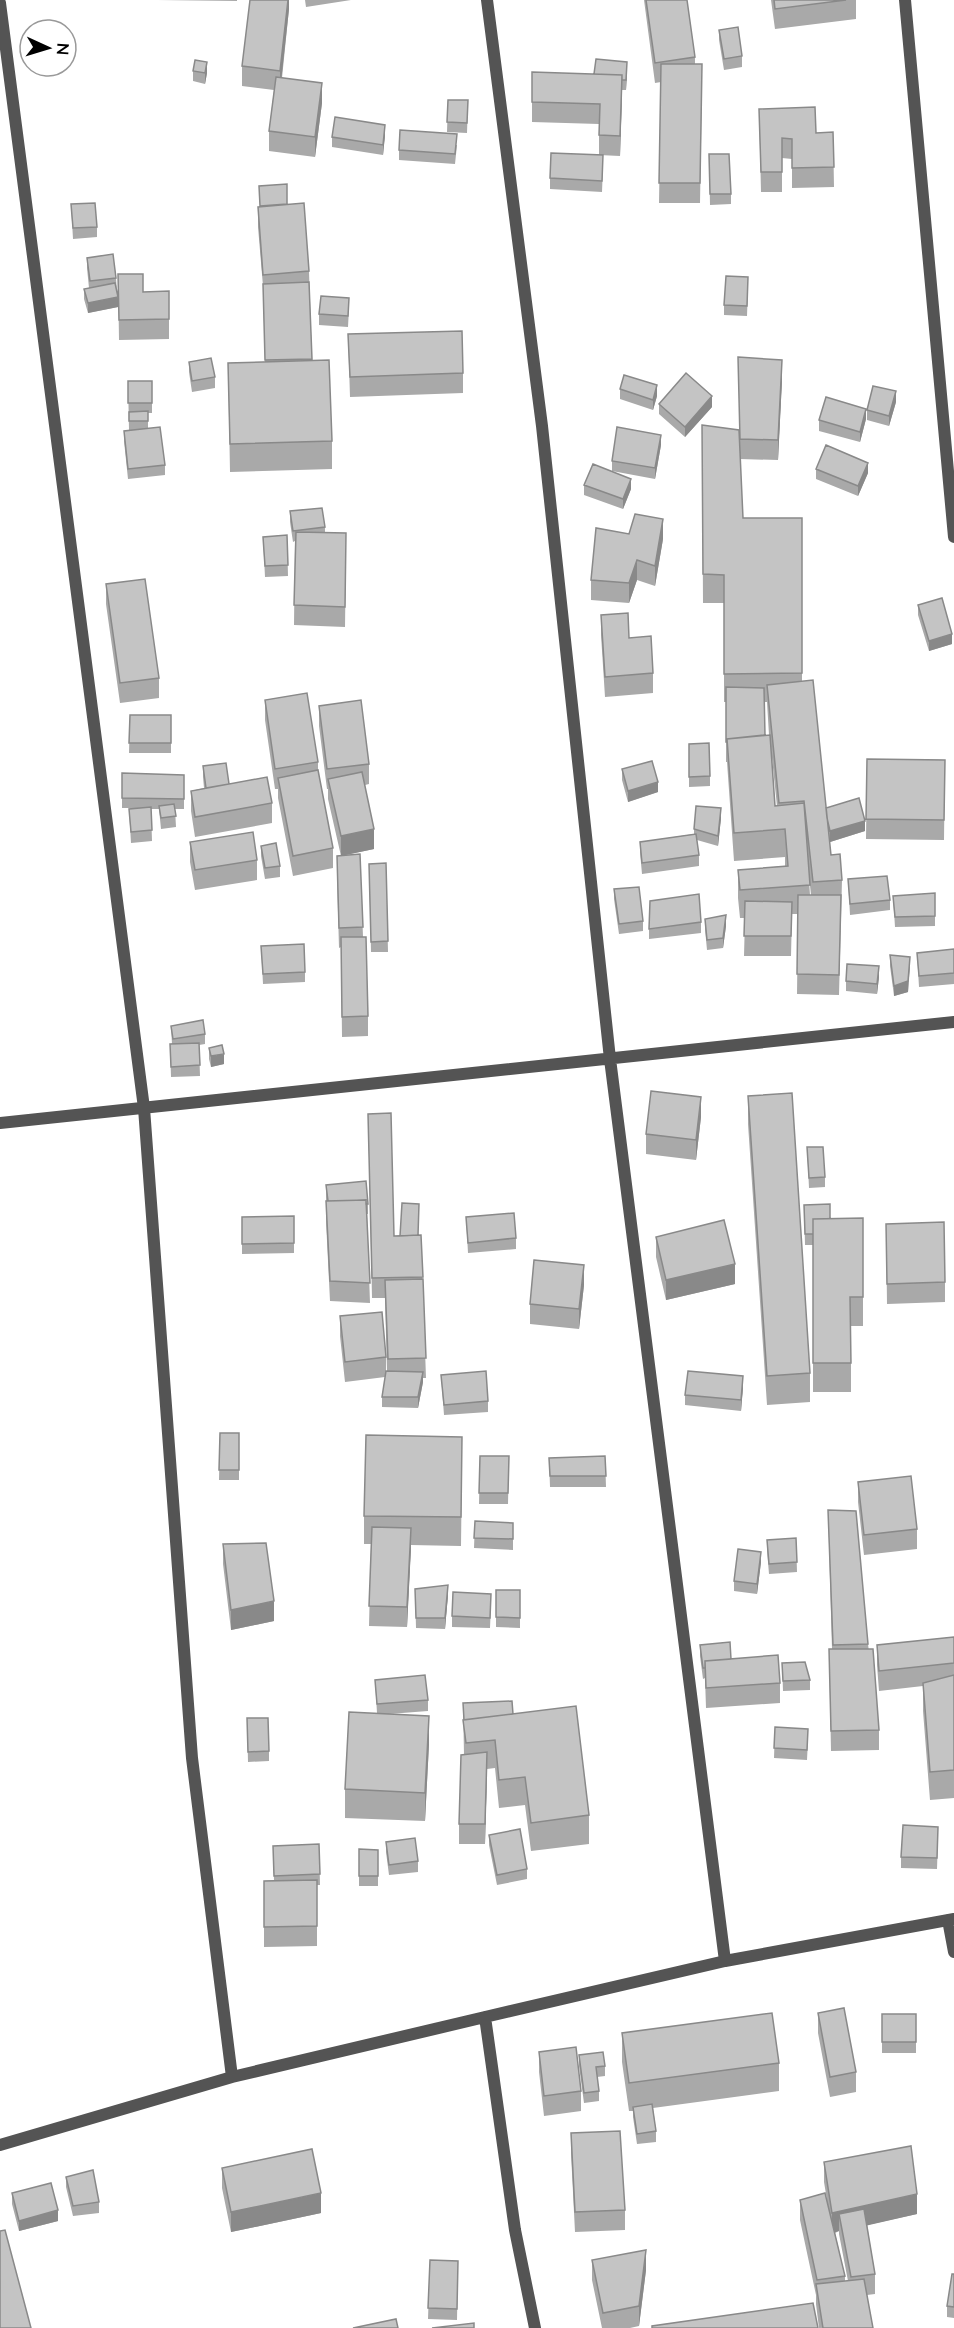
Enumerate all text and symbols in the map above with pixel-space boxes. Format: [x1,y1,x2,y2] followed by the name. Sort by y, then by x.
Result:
[18,18,78,78] north arrow
[54,42,73,56] text: N

